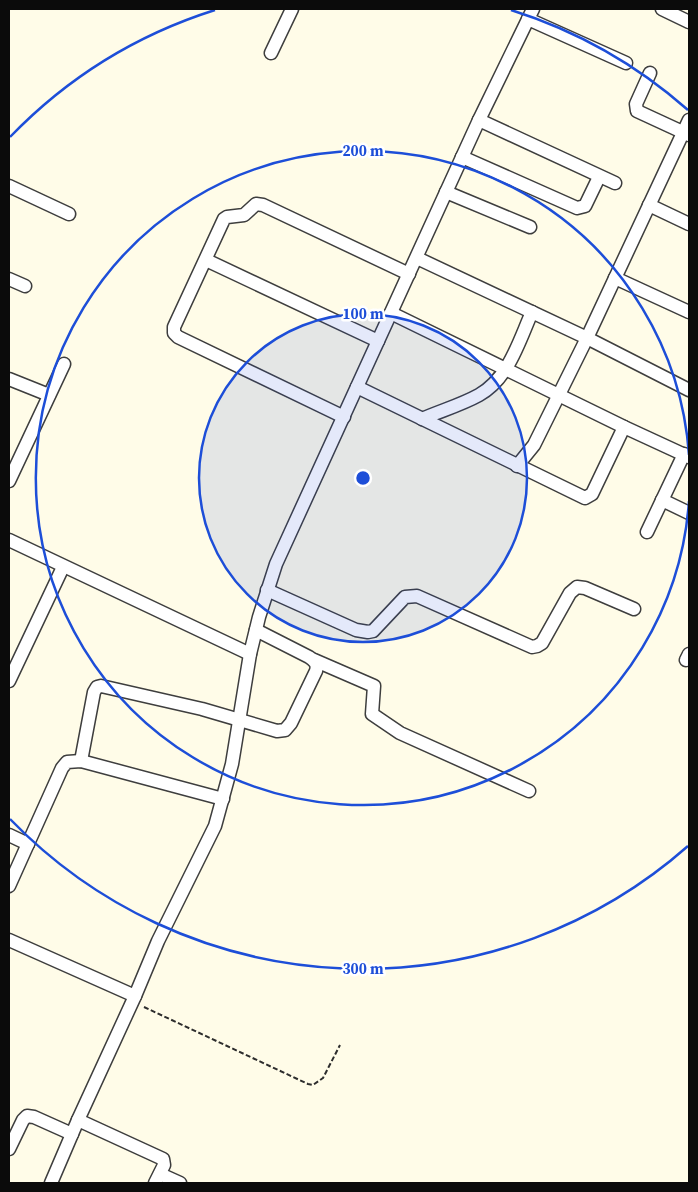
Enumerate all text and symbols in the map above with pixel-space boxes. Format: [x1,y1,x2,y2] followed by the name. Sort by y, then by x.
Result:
[342,140,384,161] text: 200 m
[342,303,384,324] text: 100 m
[354,469,372,487] centre of rings
[342,958,384,979] text: 300 m

